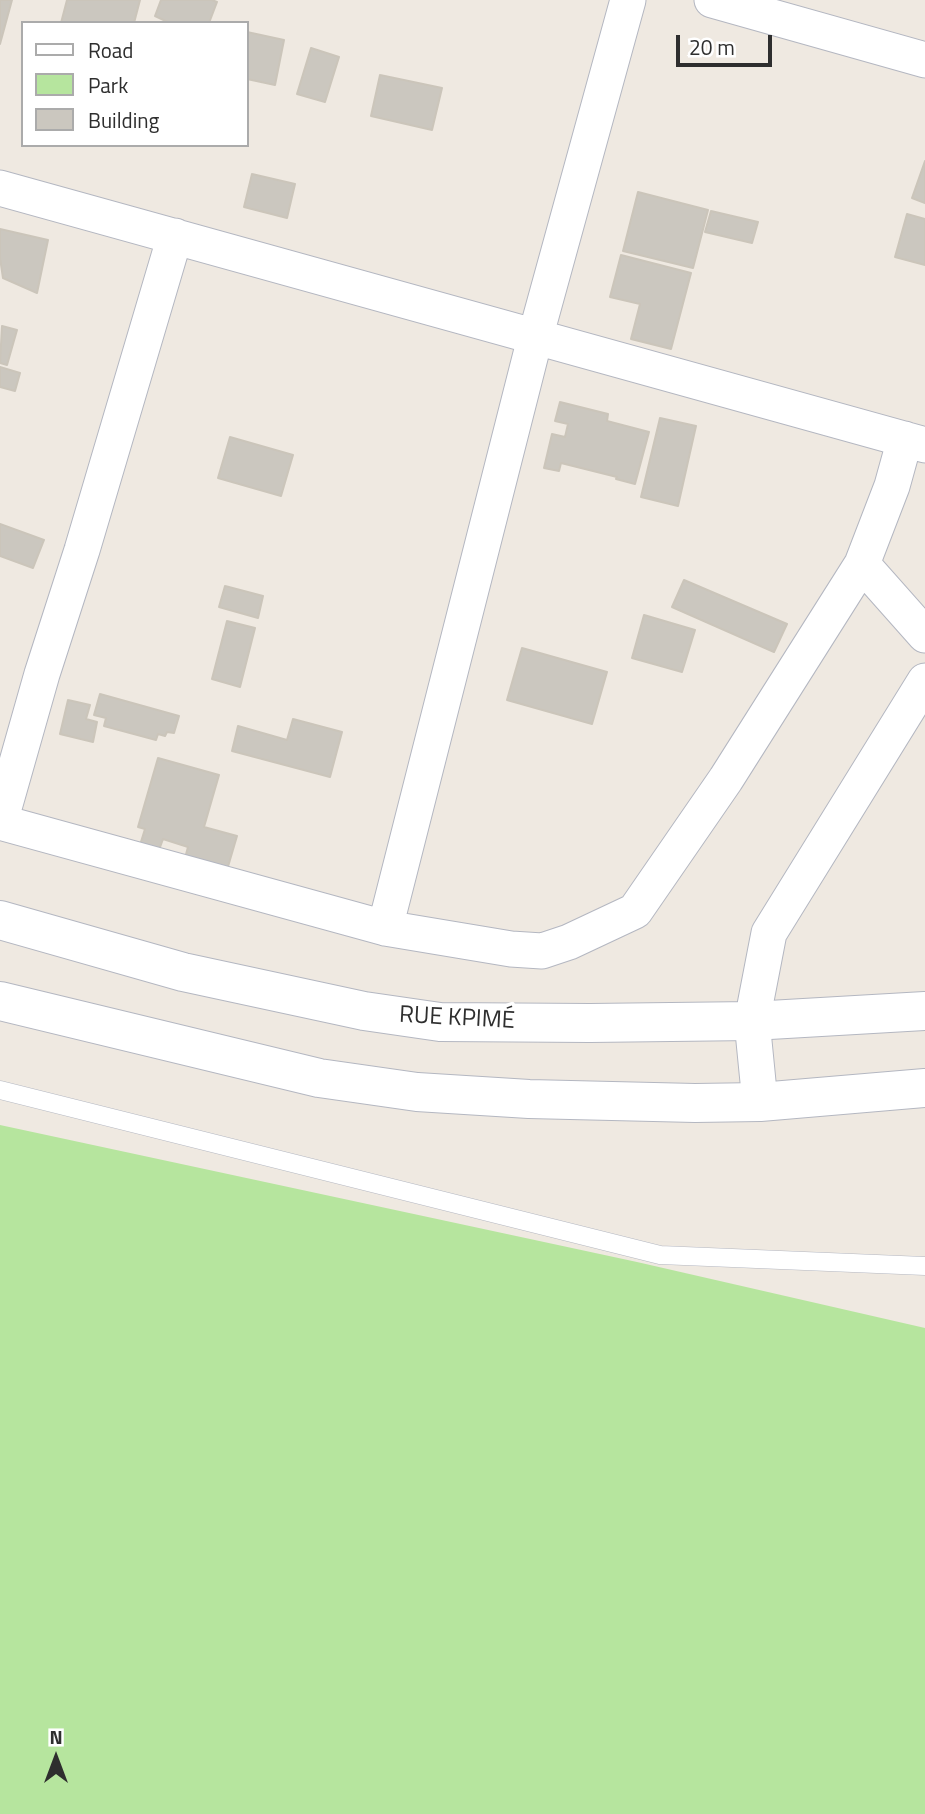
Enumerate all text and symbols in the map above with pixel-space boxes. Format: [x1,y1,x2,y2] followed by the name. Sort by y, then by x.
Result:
[21,21,248,147] legend
[680,21,776,65] scale bar
[689,31,735,63] text: 20 m
[88,34,133,66] text: Road
[88,69,128,101] text: Park
[88,104,159,136] text: Building
[398,1002,516,1036] street label: RUE KPIMÉ
[49,1722,63,1751] text: N
[21,1723,91,1793] north arrow

